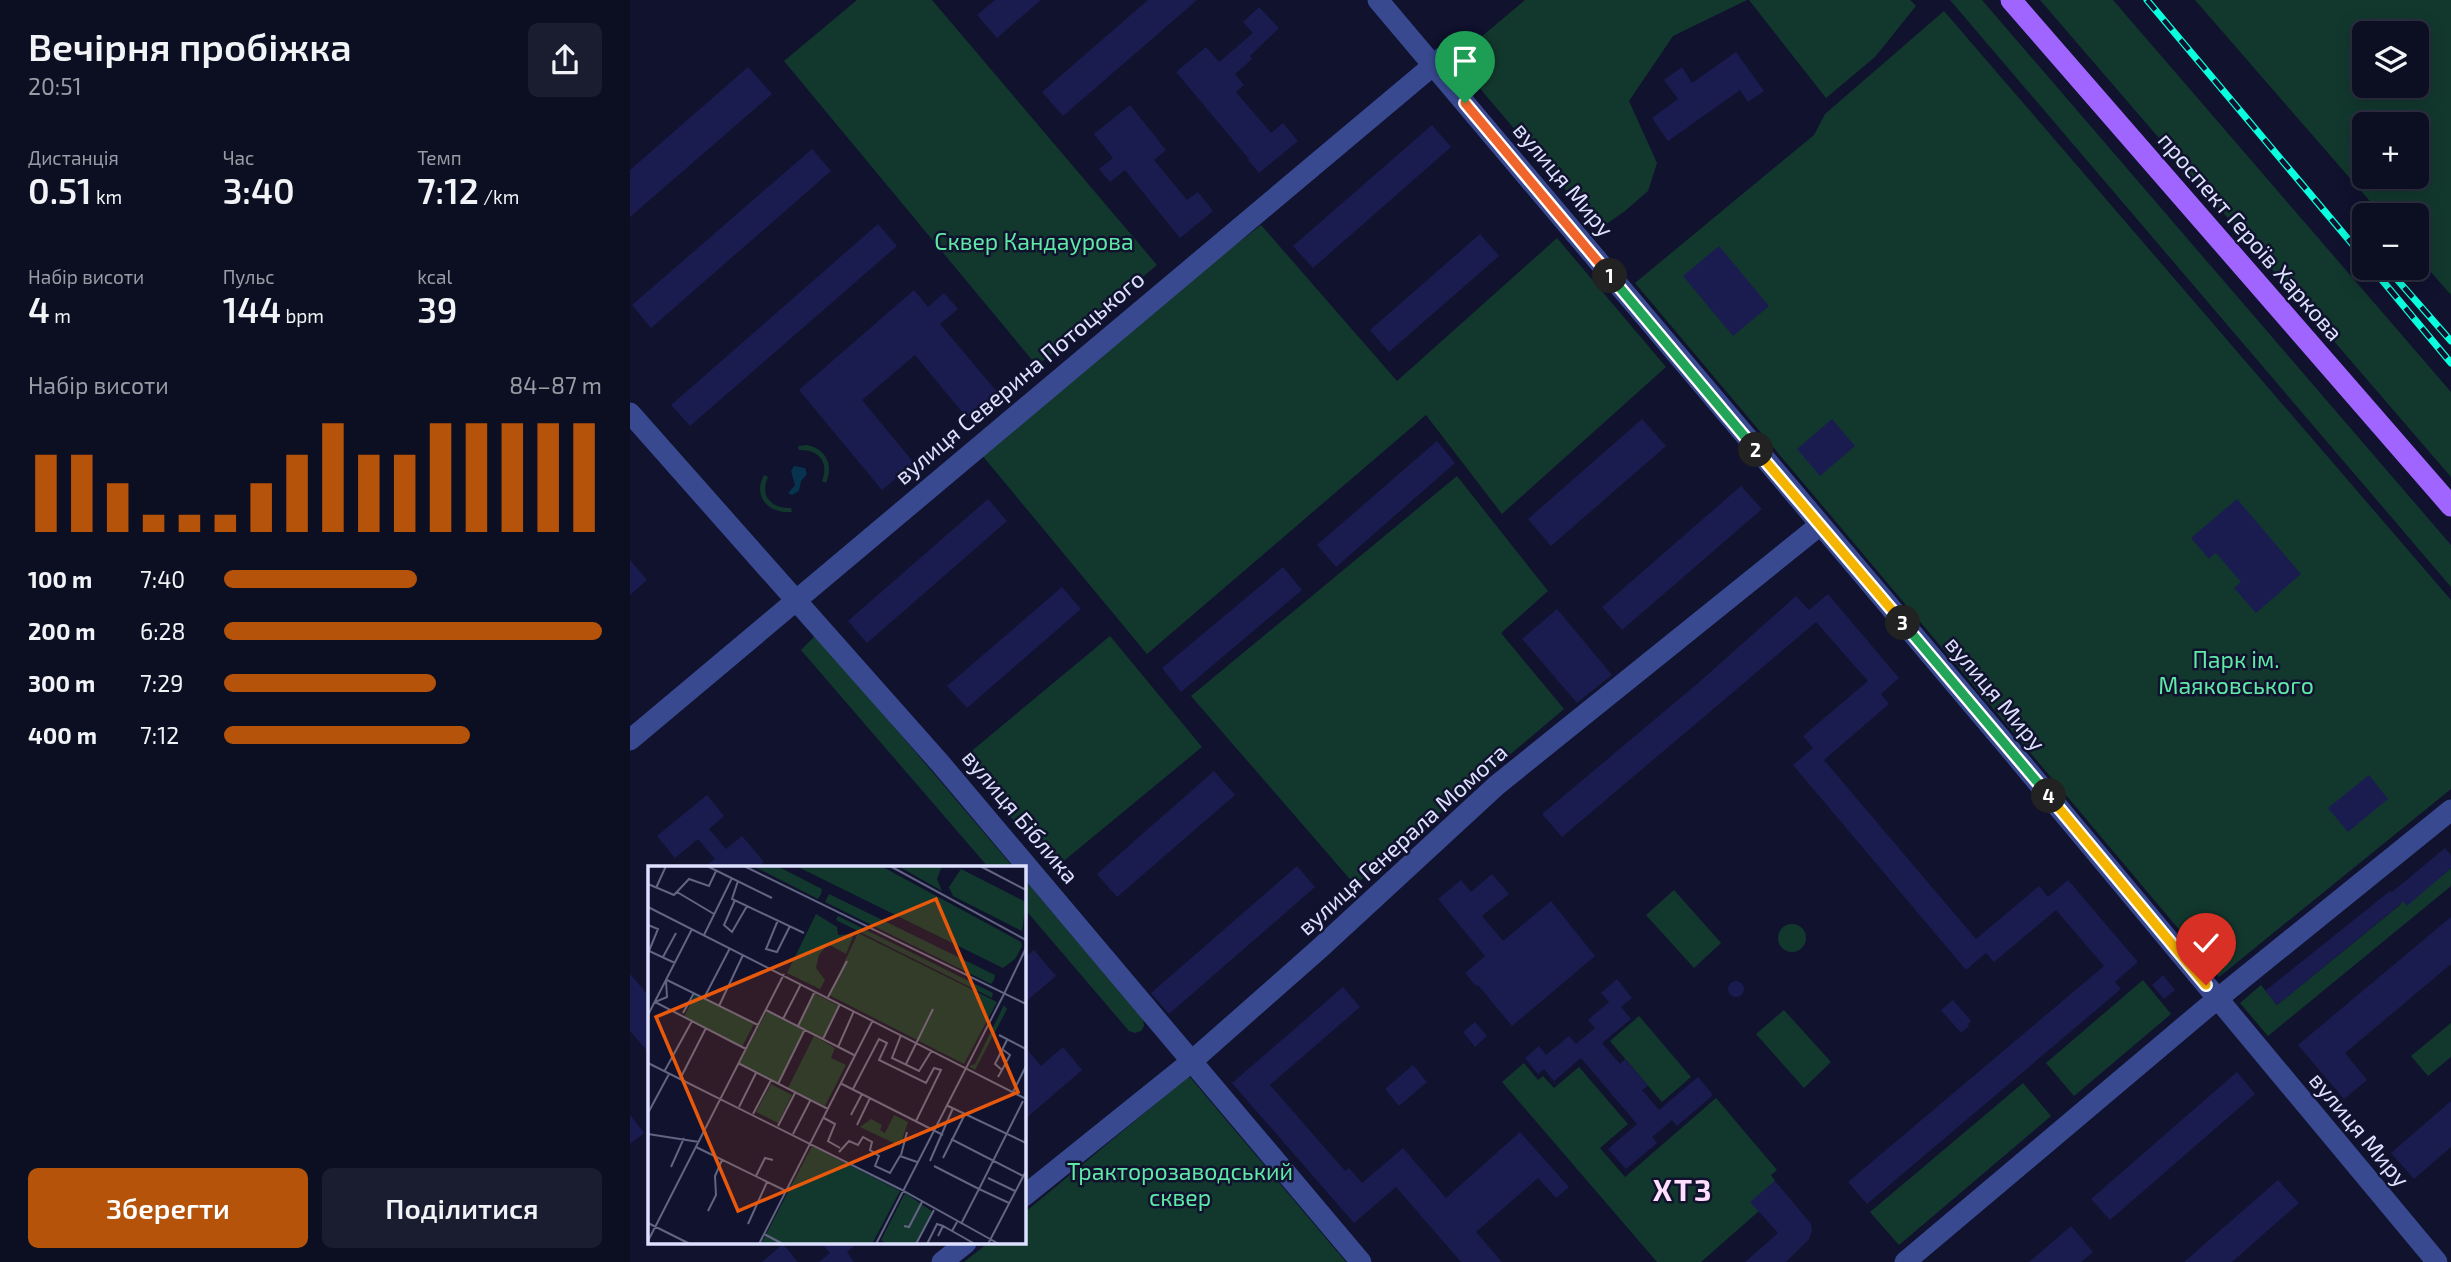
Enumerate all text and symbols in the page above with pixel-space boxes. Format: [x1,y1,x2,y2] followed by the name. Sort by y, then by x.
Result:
[2352,21,2429,280] map controls
[2352,21,2429,98] button: layers
[28,23,352,69] text: Вечірня пробіжка
[528,23,602,97] button: share
[1435,31,1495,103] pin
[1446,42,1484,80] icon: arrive
[28,72,82,100] text: 20:51
[2352,112,2429,189] button: +
[1507,116,1620,243] street label: вулиця Миру
[2153,126,2349,346] street label: проспект Героїв Харкова
[28,146,119,169] text: Дистанція
[223,146,254,169] text: Час
[417,146,462,169] text: Темп
[28,169,92,211] text: 0.51
[223,169,295,211] text: 3:40
[417,169,479,211] text: 7:12
[92,185,122,208] text: km
[479,185,519,208] text: /km
[2352,203,2429,280] button: −
[934,227,1134,256] park label: Сквер Кандаурова
[1592,258,1628,294] pin: 1
[888,264,1150,490] street label: вулиця Северина Потоцького
[1605,264,1614,287] text: 1
[28,265,144,288] text: Набір висоти
[223,265,275,288] text: Пульс
[417,265,452,288] text: kcal
[28,288,50,330] text: 4
[223,288,281,330] text: 144
[417,288,457,330] text: 39
[50,304,71,327] text: m
[281,304,324,327] text: bpm
[28,371,169,399] text: Набір висоти
[509,371,602,399] text: 84–87 m
[1738,433,1774,468] pin: 2
[1750,438,1761,461] text: 2
[28,565,92,593] text: 100 m
[140,565,185,593] text: 7:40
[1886,606,1920,640] pin: 3
[1897,611,1908,634] text: 3
[28,617,96,645] text: 200 m
[140,617,185,645] text: 6:28
[1939,630,2052,757] street label: вулиця Миру
[2158,645,2314,699] park label: Парк ім. Маяковського
[28,669,95,697] text: 300 m
[140,669,183,697] text: 7:29
[28,721,97,749] text: 400 m
[140,721,179,749] text: 7:12
[1291,737,1513,941] street label: вулиця Генерала Момота
[956,743,1085,889] street label: вулиця Біблика
[2032,778,2066,814] pin: 4
[2042,784,2055,807] text: 4
[648,866,1026,1244] inset map
[2176,913,2236,985] pin
[2187,924,2225,962] icon: check
[2303,1066,2416,1193] street label: вулиця Миру
[1067,1157,1293,1211] park label: Тракторозаводський сквер
[28,1168,308,1248] button: Зберегти
[322,1168,602,1248] button: Поділитися
[1653,1171,1713,1207] district label: ХТЗ

